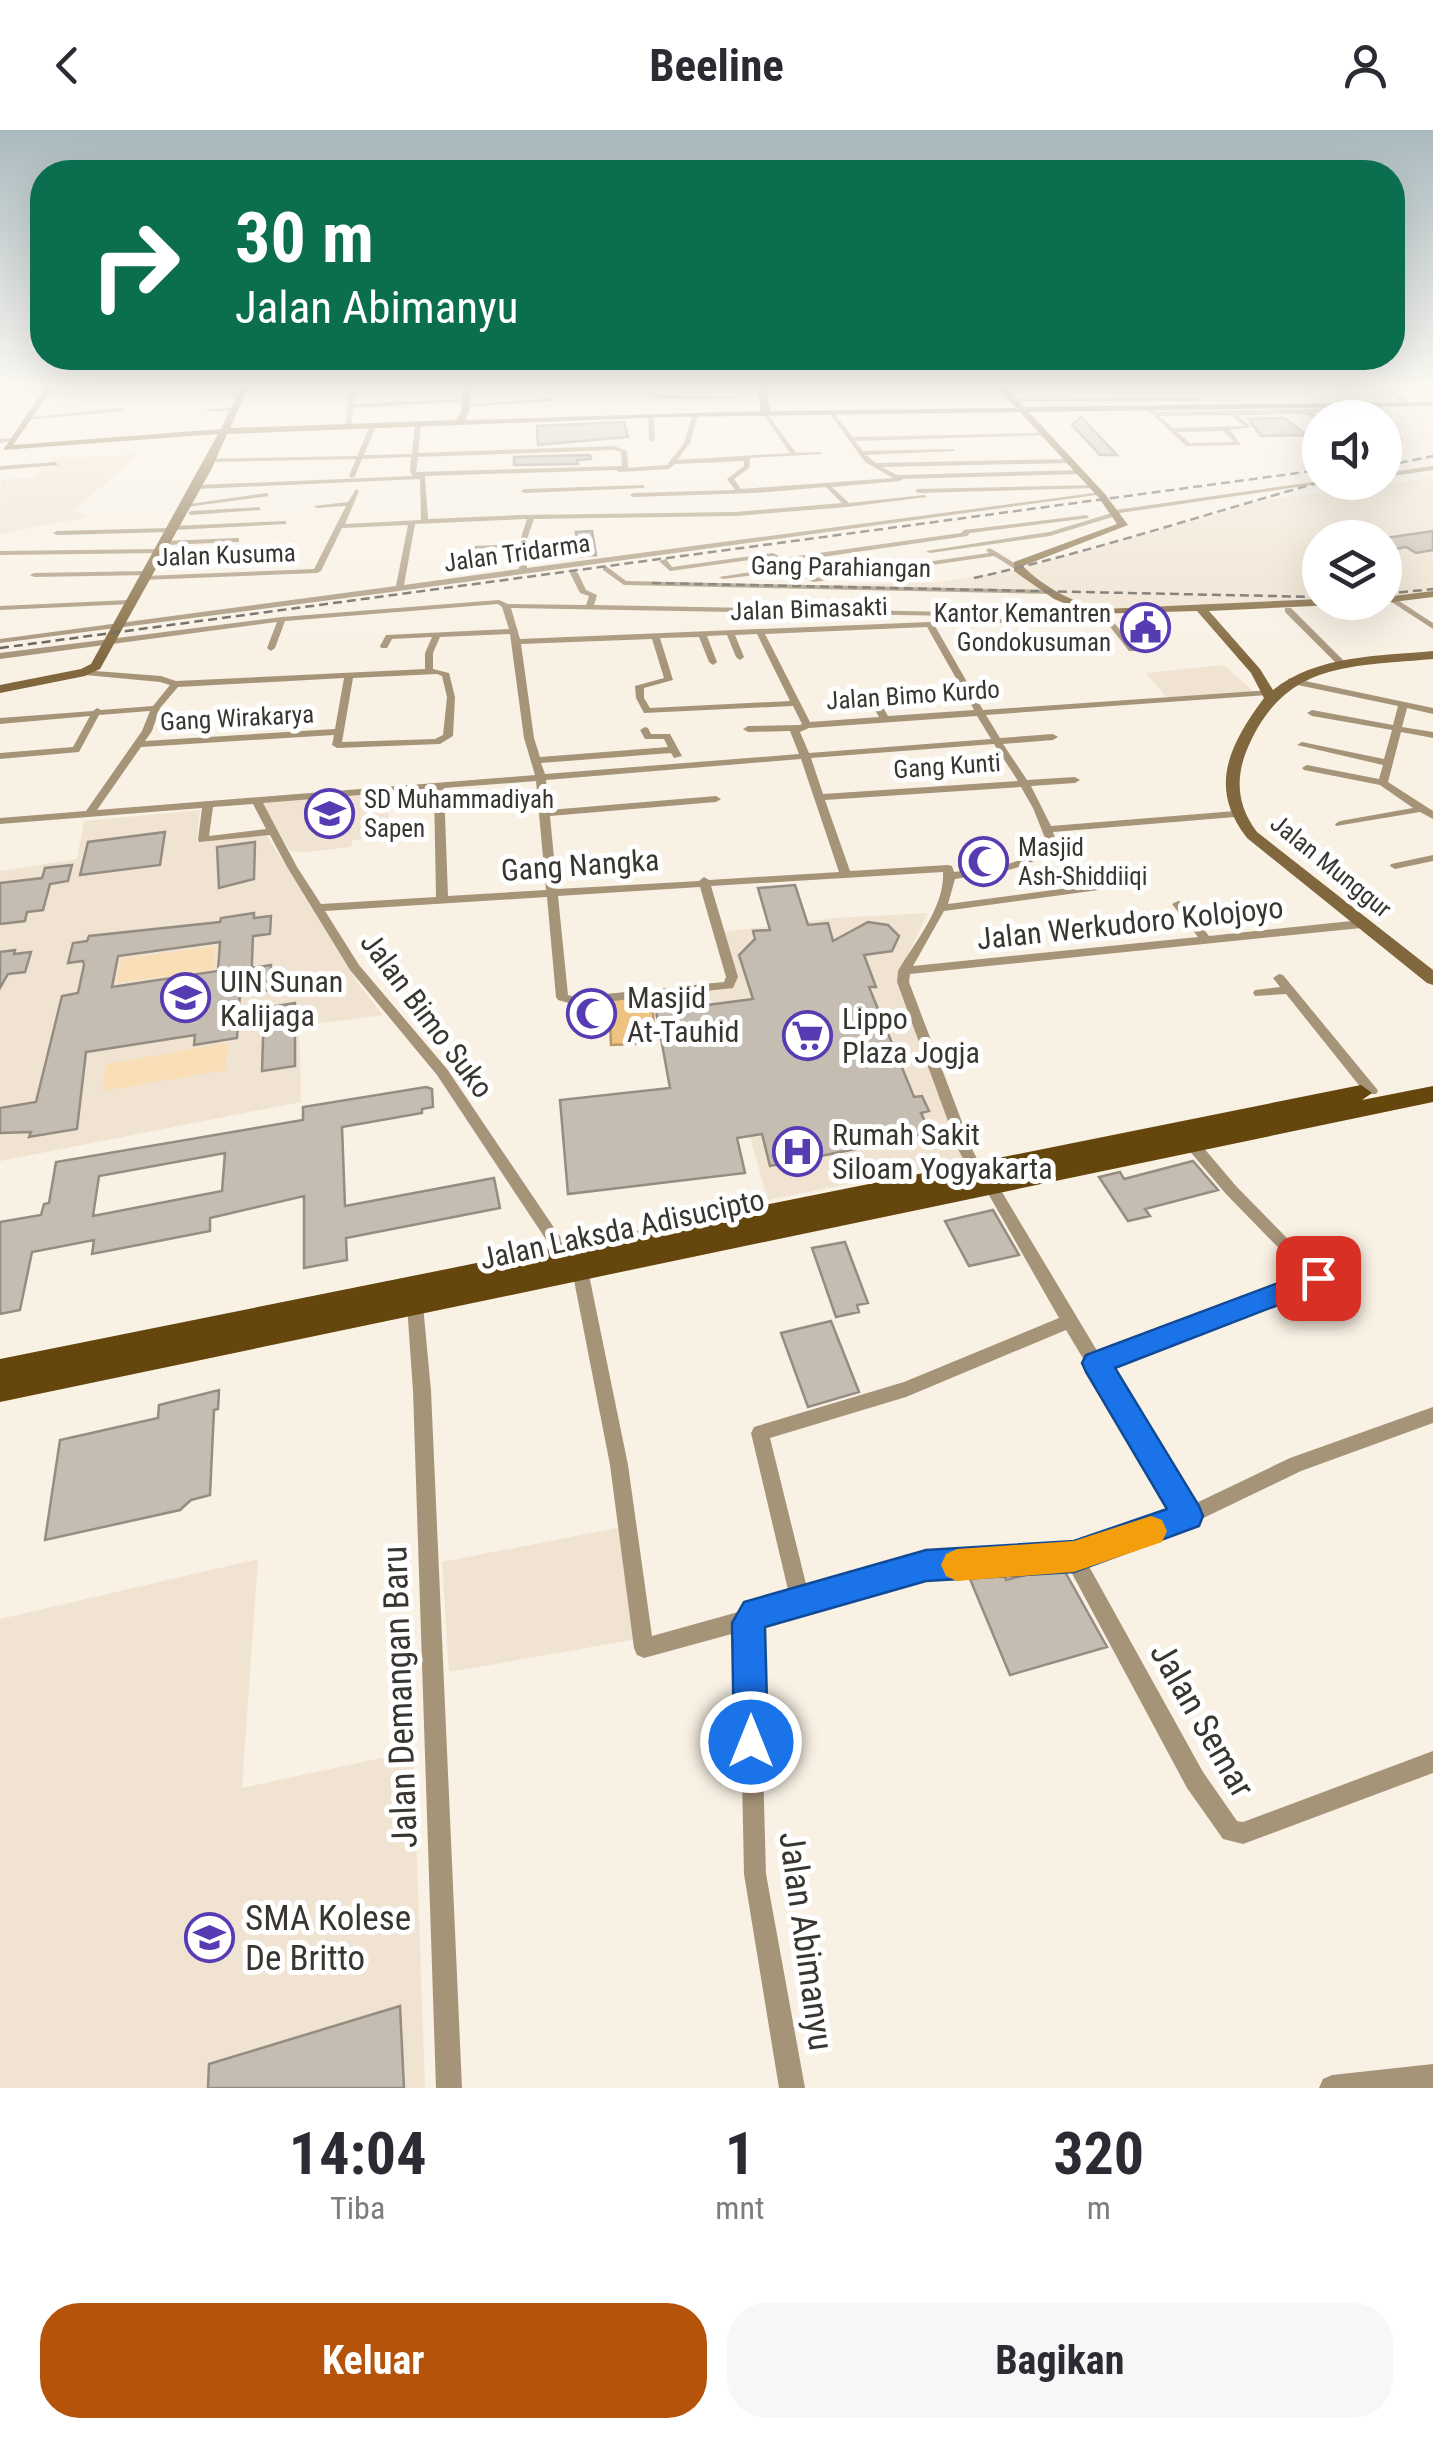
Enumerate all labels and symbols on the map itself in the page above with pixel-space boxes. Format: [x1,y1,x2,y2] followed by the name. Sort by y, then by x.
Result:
[442,528,592,578] street label: Jalan Tridarma
[156,538,296,572] street label: Jalan Kusuma
[751,551,931,583] street label: Gang Parahiangan
[730,592,888,626] street label: Jalan Bimasakti
[934,599,1111,657] place label: Kantor Kemantren Gondokusuman
[1120,601,1172,653] public building icon: Kantor Kemantren Gondokusuman
[825,674,1001,716] street label: Jalan Bimo Kurdo
[159,699,315,737] street label: Gang Wirakarya
[892,748,1002,784] street label: Gang Kunti
[364,785,554,843] place label: SD Muhammadiyah Sapen
[303,787,355,839] school or university icon: SD Muhammadiyah Sapen
[1265,808,1398,924] street label: Jalan Munggur
[1018,833,1147,891] place label: Masjid Ash-Shiddiiqi
[957,835,1009,887] mosque icon: Masjid Ash-Shiddiiqi
[500,842,660,888] street label: Gang Nangka
[975,890,1285,956] street label: Jalan Werkudoro Kolojoyo
[353,925,501,1105] street label: Jalan Bimo Suko
[220,964,343,1033] place label: UIN Sunan Kalijaga
[159,972,211,1024] school or university icon: UIN Sunan Kalijaga
[627,980,739,1049] place label: Masjid At-Tauhid
[566,988,618,1040] mosque icon: Masjid At-Tauhid
[842,1001,980,1070] place label: Lippo Plaza Jogja
[781,1009,833,1061] supermarket icon: Lippo Plaza Jogja
[832,1117,1053,1186] place label: Rumah Sakit Siloam Yogyakarta
[771,1125,823,1177] hospital icon: Rumah Sakit Siloam Yogyakarta
[477,1182,767,1276] street label: Jalan Laksda Adisucipto
[1276,1236,1361,1321] pin
[374,1545,426,1849] street label: Jalan Demangan Baru
[1141,1635,1263,1805] street label: Jalan Semar
[699,1690,803,1794] position arrow
[770,1829,842,2053] street label: Jalan Abimanyu
[245,1898,411,1979] place label: SMA Kolese De Britto
[184,1912,236,1964] school or university icon: SMA Kolese De Britto

